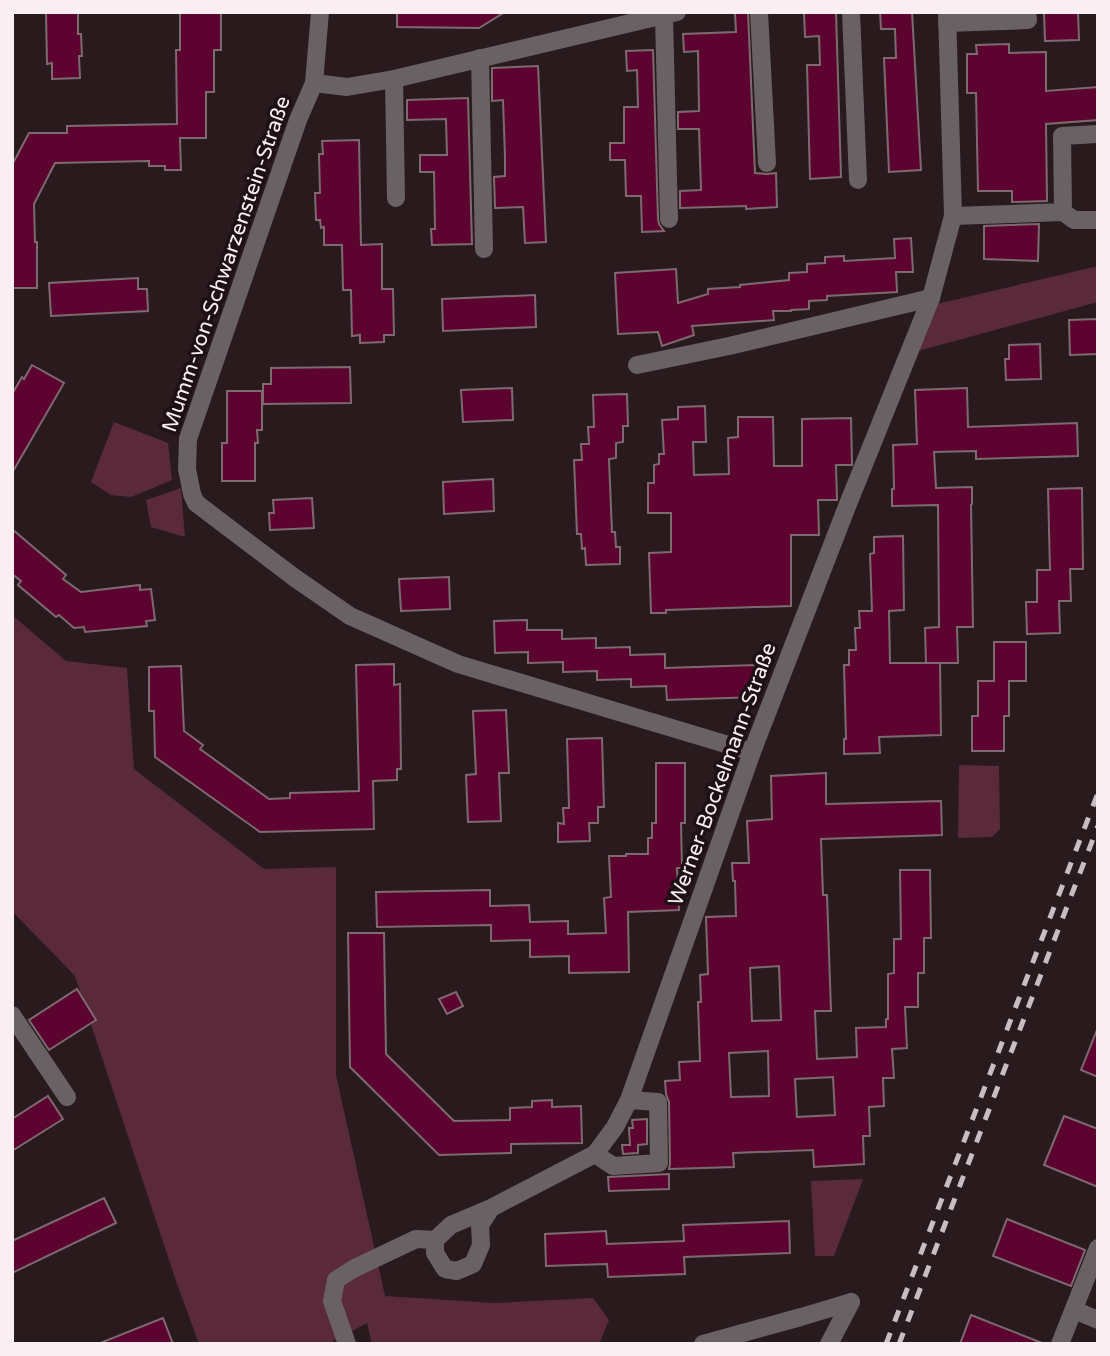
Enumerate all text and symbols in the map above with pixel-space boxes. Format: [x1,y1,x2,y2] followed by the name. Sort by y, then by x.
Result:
[157,93,296,435] street label: Mumm-von-Schwarzenstein-Straße
[663,639,782,909] street label: Werner-Bockelmann-Straße

